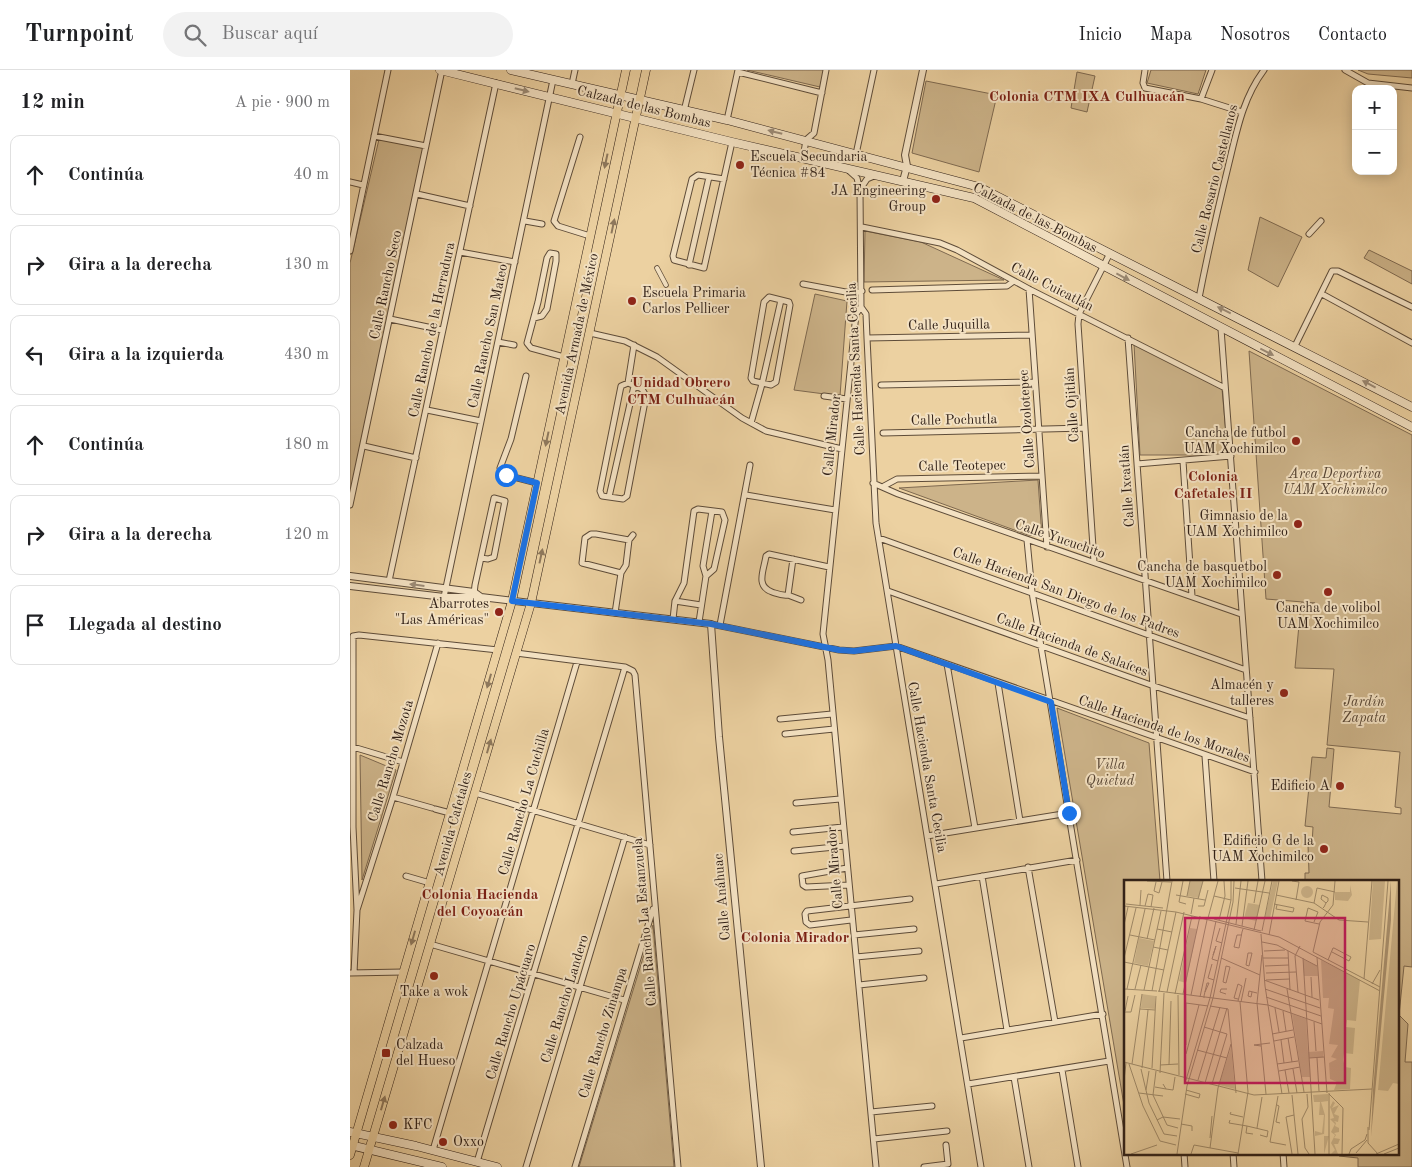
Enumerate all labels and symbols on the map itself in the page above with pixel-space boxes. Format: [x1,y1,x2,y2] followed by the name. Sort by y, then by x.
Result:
[576,84,712,130] street label: Calzada de las Bombas
[514,86,529,94] one-way arrow
[989,90,1185,105] district label: Colonia CTM IXA Culhuacán
[1190,103,1240,255] street label: Calle Rosario Castellanos
[767,128,782,136] one-way arrow
[750,150,867,180] place label: Escuela Secundaria Técnica #84
[602,153,610,169] one-way arrow
[734,159,746,171] marker: Escuela Secundaria Técnica #84
[971,181,1099,255] street label: Calzada de las Bombas
[831,184,926,214] place label: JA Engineering Group
[930,193,942,205] marker: JA Engineering Group
[609,218,617,234] one-way arrow
[368,229,404,341] street label: Calle Rancho Seco
[407,241,457,419] street label: Calle Rancho de la Herradura
[553,252,601,416] street label: Avenida Armada de México
[1008,260,1096,314] street label: Calle Cuicatlán
[466,262,510,410] street label: Calle Rancho San Mateo
[1116,273,1130,281] one-way arrow
[844,282,868,456] street label: Calle Hacienda Santa Cecilia
[642,286,746,316] place label: Escuela Primaria Carlos Pellicer
[626,295,638,307] marker: Escuela Primaria Carlos Pellicer
[1217,306,1231,314] one-way arrow
[908,317,990,333] street label: Calle Juquilla
[1260,348,1274,356] one-way arrow
[1062,366,1082,443] street label: Calle Ojitlán
[1017,369,1037,469] street label: Calle Ozolotepec
[627,376,735,408] district label: Unidad Obrero CTM Culhuacán
[1362,380,1376,388] one-way arrow
[821,393,843,477] street label: Calle Mirador
[911,412,998,428] street label: Calle Pochutla
[1184,426,1286,456] place label: Cancha de futbol UAM Xochimilco
[543,432,551,447] one-way arrow
[1290,435,1302,447] marker: Cancha de futbol UAM Xochimilco
[1117,444,1137,528] street label: Calle Ixcatlán
[918,458,1006,474] street label: Calle Teotepec
[495,464,518,487] route start
[1283,467,1387,497] park label: Area Deportiva UAM Xochimilco
[1174,470,1252,502] district label: Colonia Cafetales II
[1186,509,1288,539] place label: Gimnasio de la UAM Xochimilco
[1013,517,1107,561] street label: Calle Yucuchito
[1292,518,1304,530] marker: Gimnasio de la UAM Xochimilco
[951,545,1181,641] street label: Calle Hacienda San Diego de los Padres
[537,548,545,563] one-way arrow
[1137,560,1267,590] place label: Cancha de basquetbol UAM Xochimilco
[1271,569,1283,581] marker: Cancha de basquetbol UAM Xochimilco
[408,581,424,589] one-way arrow
[1322,586,1334,598] marker: Cancha de volibol UAM Xochimilco
[395,597,489,627] place label: Abarrotes "Las Américas"
[1275,601,1381,631] place label: Cancha de volibol UAM Xochimilco
[493,606,505,618] marker: Abarrotes "Las Américas"
[994,611,1150,679] street label: Calle Hacienda de Salaíces
[484,674,492,689] one-way arrow
[1210,678,1275,708] place label: Almacén y talleres
[905,680,949,854] street label: Calle Hacienda Santa Cecilia
[1278,687,1290,699] marker: Almacén y talleres
[1077,693,1251,765] street label: Calle Hacienda de los Morales
[1342,695,1387,726] park label: Jardín Zapata
[366,698,416,824] street label: Calle Rancho Mozota
[496,727,552,877] street label: Calle Rancho La Cuchilla
[485,738,493,753] one-way arrow
[1086,758,1135,788] park label: Villa Quietud
[431,770,475,878] street label: Avenida Cafetales
[1270,779,1330,793] place label: Edificio A
[1334,780,1346,792] marker: Edificio A
[1058,802,1081,825] route end
[824,826,846,910] street label: Calle Mirador
[1212,834,1314,864] place label: Edificio G de la UAM Xochimilco
[631,837,659,1007] street label: Calle Rancho La Estanzuela
[1318,843,1330,855] marker: Edificio G de la UAM Xochimilco
[711,853,733,941] street label: Calle Anáhuac
[1124,880,1400,1154] inset map
[422,888,539,920] district label: Colonia Hacienda del Coyoacán
[409,931,417,946] one-way arrow
[741,931,850,946] district label: Colonia Mirador
[539,933,591,1065] street label: Calle Rancho Landero
[484,942,538,1082] street label: Calle Rancho Upácuaro
[576,966,630,1100] street label: Calle Rancho Zinampa
[428,970,440,982] marker: Take a wok
[399,985,469,999] place label: Take a wok
[396,1038,455,1068] place label: Calzada del Hueso
[380,1047,392,1059] marker: Calzada del Hueso
[380,1096,388,1111] one-way arrow
[403,1118,432,1132] place label: KFC
[387,1119,399,1131] marker: KFC
[453,1135,484,1149] place label: Oxxo
[437,1136,449,1148] marker: Oxxo

